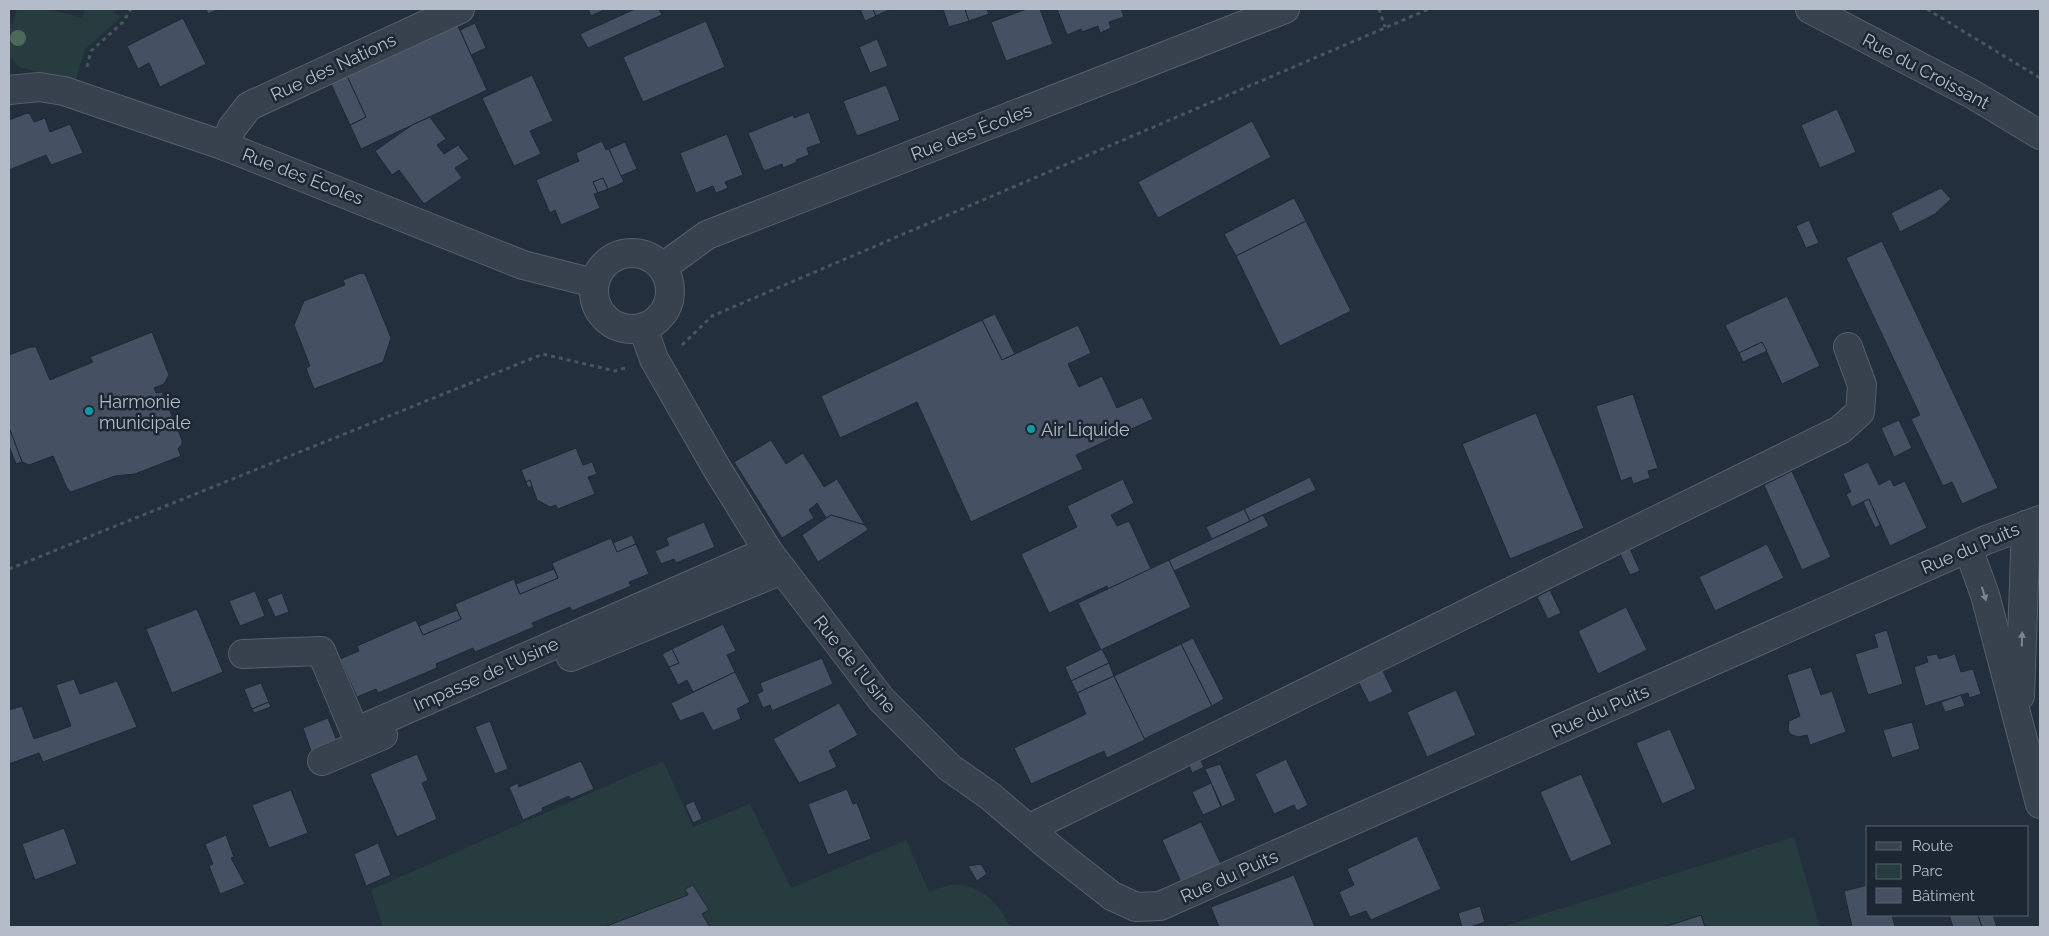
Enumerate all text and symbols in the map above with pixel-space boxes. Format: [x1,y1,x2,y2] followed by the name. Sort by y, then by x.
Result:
[267,29,399,105] street label: Rue des Nations
[1859,29,1993,113] street label: Rue du Croissant
[907,98,1035,165] street label: Rue des Écoles
[240,142,367,209] street label: Rue des Écoles
[99,391,191,433] place label: Harmonie municipale
[83,405,95,417] marker: Harmonie municipale
[1041,419,1130,440] place label: Air Liquide
[1025,423,1037,435] marker: Air Liquide
[1918,518,2022,578] street label: Rue du Puits
[1980,587,1988,602] one-way arrow
[809,611,901,717] street label: Rue de l'Usine
[2018,631,2026,647] one-way arrow
[410,633,562,715] street label: Impasse de l'Usine
[1548,680,1652,742] street label: Rue du Puits
[1866,826,2029,916] legend
[1912,837,1953,855] text: Route
[1177,845,1281,907] street label: Rue du Puits
[1912,862,1943,880] text: Parc
[1912,887,1975,905] text: Bâtiment

